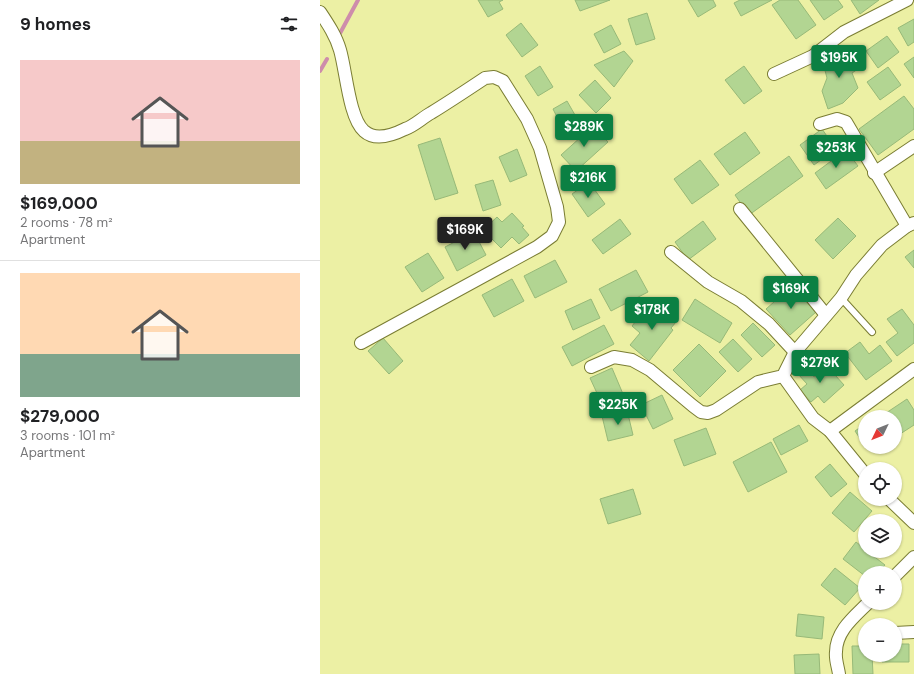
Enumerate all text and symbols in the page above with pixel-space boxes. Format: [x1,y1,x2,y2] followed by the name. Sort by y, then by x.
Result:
[20,13,91,35] text: 9 homes
[278,13,300,35] icon: filters
[811,45,867,79] pin: $195K
[820,49,858,66] text: $195K
[124,86,196,158] icon: home
[556,114,612,148] pin: $289K
[564,118,604,135] text: $289K
[808,135,864,169] pin: $253K
[816,139,856,156] text: $253K
[560,165,616,199] pin: $216K
[570,169,606,186] text: $216K
[20,192,98,214] text: $169,000
[20,214,112,231] text: 2 rooms · 78 m²
[437,217,493,251] pin: $169K
[446,221,484,238] text: $169K
[20,231,85,248] text: Apartment
[763,276,819,310] pin: $169K
[772,280,810,297] text: $169K
[624,297,680,331] pin: $178K
[124,299,196,371] icon: home
[634,301,670,318] text: $178K
[792,350,848,384] pin: $279K
[801,354,839,371] text: $279K
[590,392,646,426] pin: $225K
[598,396,638,413] text: $225K
[20,405,100,427] text: $279,000
[858,410,902,454] north arrow
[858,410,902,662] map controls
[20,427,115,444] text: 3 rooms · 101 m²
[20,444,85,461] text: Apartment
[858,462,902,506] button: locate
[858,514,902,558] button: layers
[858,566,902,610] button: +
[858,618,902,662] button: −

